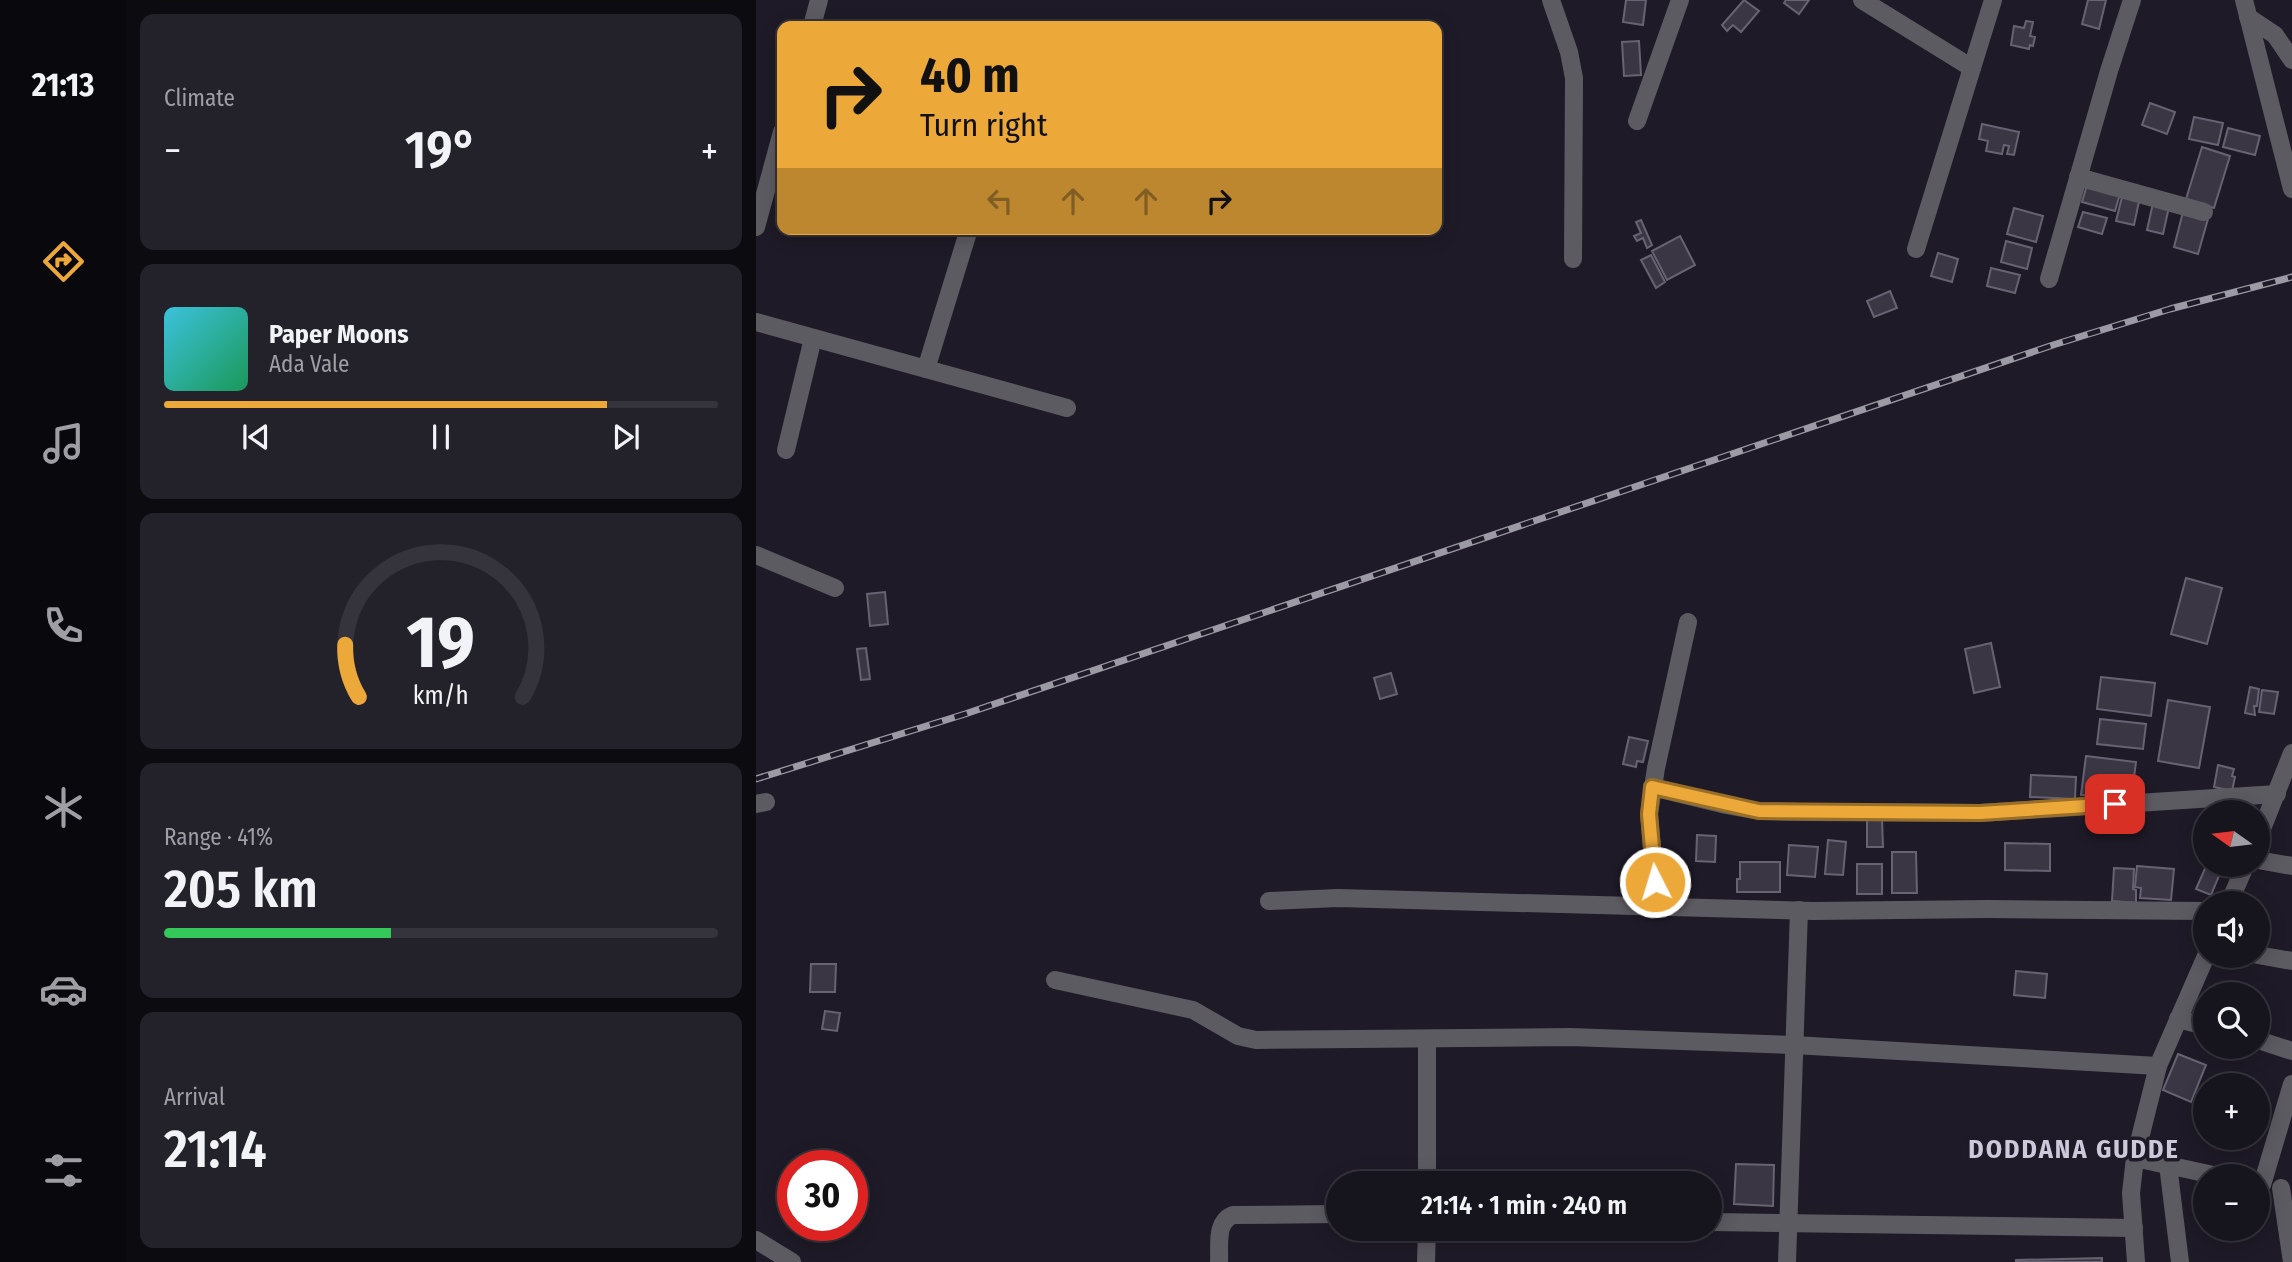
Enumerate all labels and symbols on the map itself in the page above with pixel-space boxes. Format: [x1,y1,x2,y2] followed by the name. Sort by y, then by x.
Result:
[2085,774,2145,834] pin
[2193,800,2270,877] north arrow
[1618,845,1692,919] position arrow
[1968,1134,2180,1165] district label: DODDANA GUDDE
[777,1150,868,1241] speed limit sign: 30

